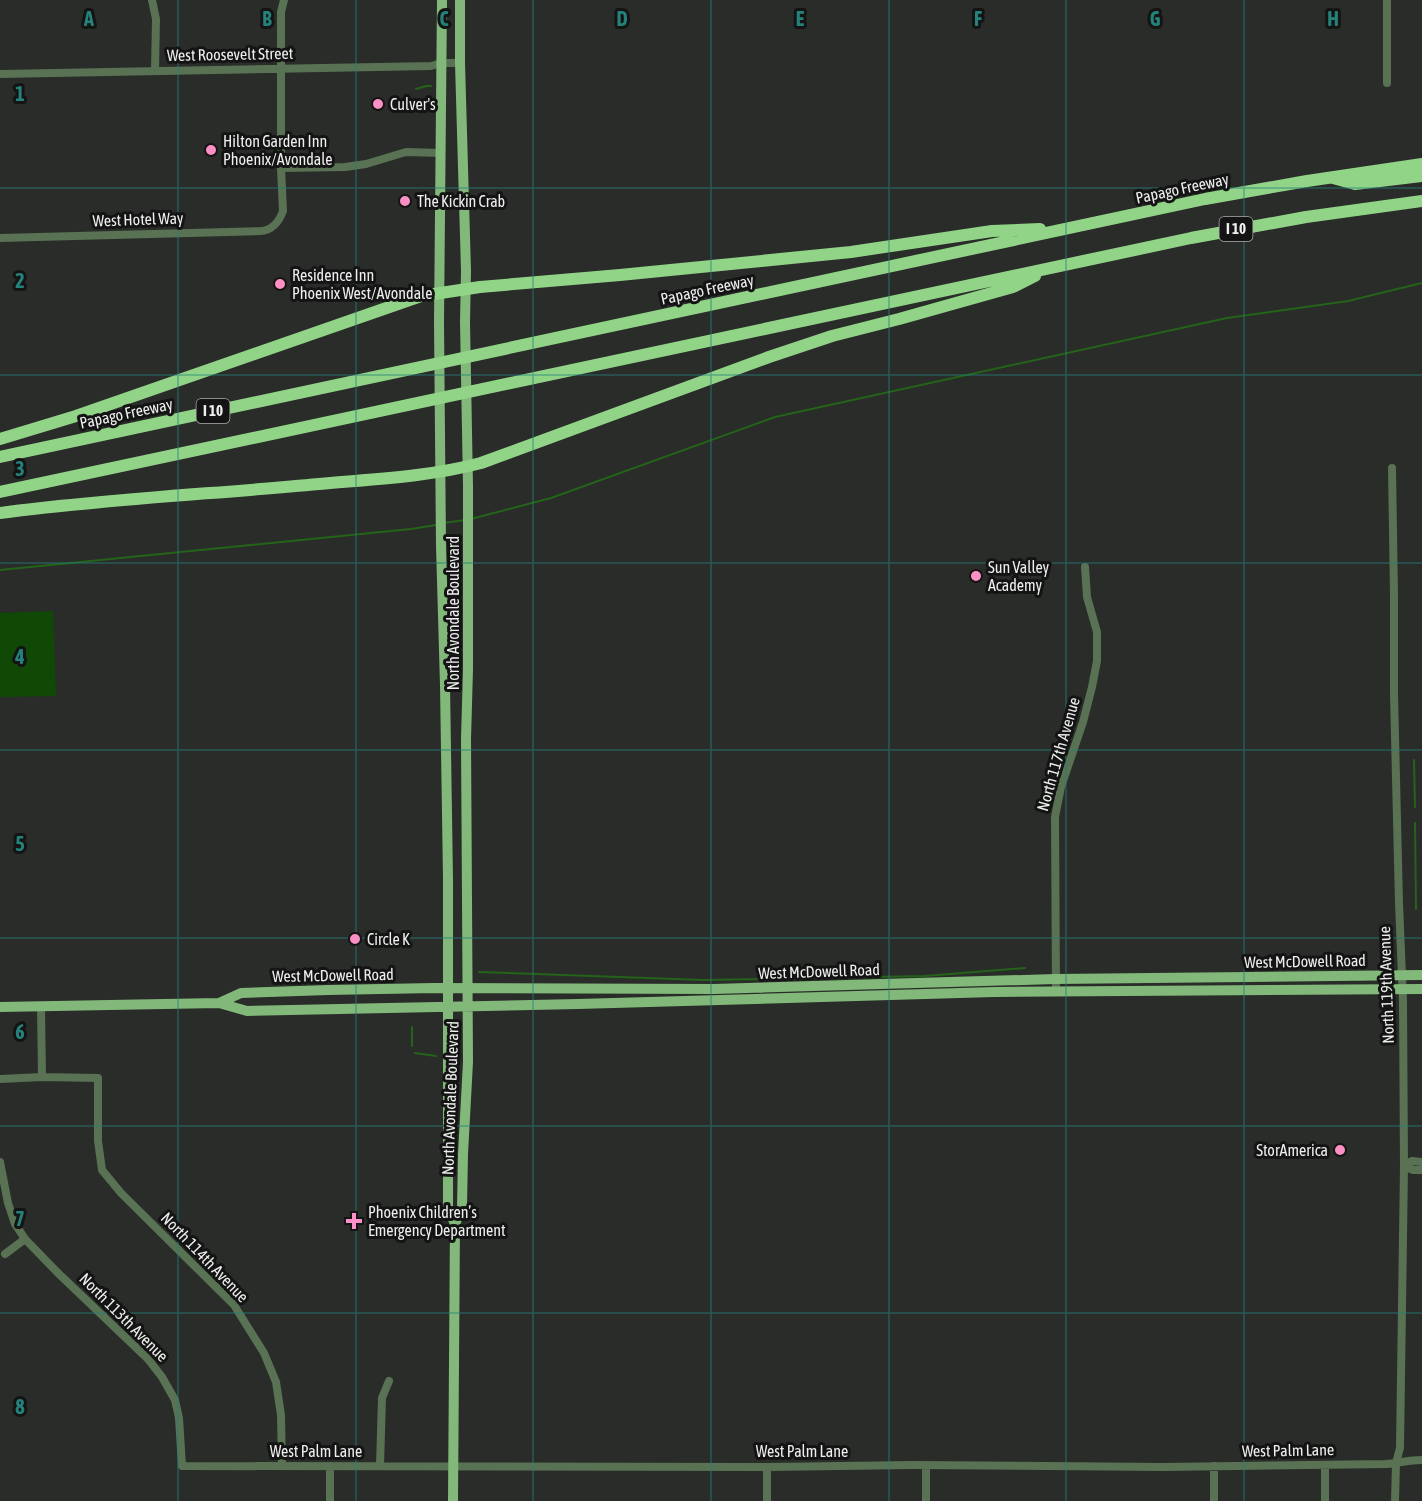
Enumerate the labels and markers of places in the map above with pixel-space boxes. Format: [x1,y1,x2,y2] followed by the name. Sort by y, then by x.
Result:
[390,95,436,113] place label: Culver's
[371,97,385,111] marker: Culver's
[223,132,333,168] place label: Hilton Garden Inn Phoenix/Avondale
[204,143,218,157] marker: Hilton Garden Inn Phoenix/Avondale
[417,192,505,210] place label: The Kickin Crab
[398,194,412,208] marker: The Kickin Crab
[292,266,432,302] place label: Residence Inn Phoenix West/Avondale
[273,277,287,291] marker: Residence Inn Phoenix West/Avondale
[988,558,1050,595] place label: Sun Valley Academy
[969,569,983,583] marker: Sun Valley Academy
[367,930,410,948] place label: Circle K
[348,932,362,946] marker: Circle K
[1256,1141,1328,1159] place label: StorAmerica
[1333,1143,1347,1157] marker: StorAmerica
[368,1203,506,1240] place label: Phoenix Children’s Emergency Department
[345,1212,363,1230] marker: Phoenix Children’s Emergency Department

